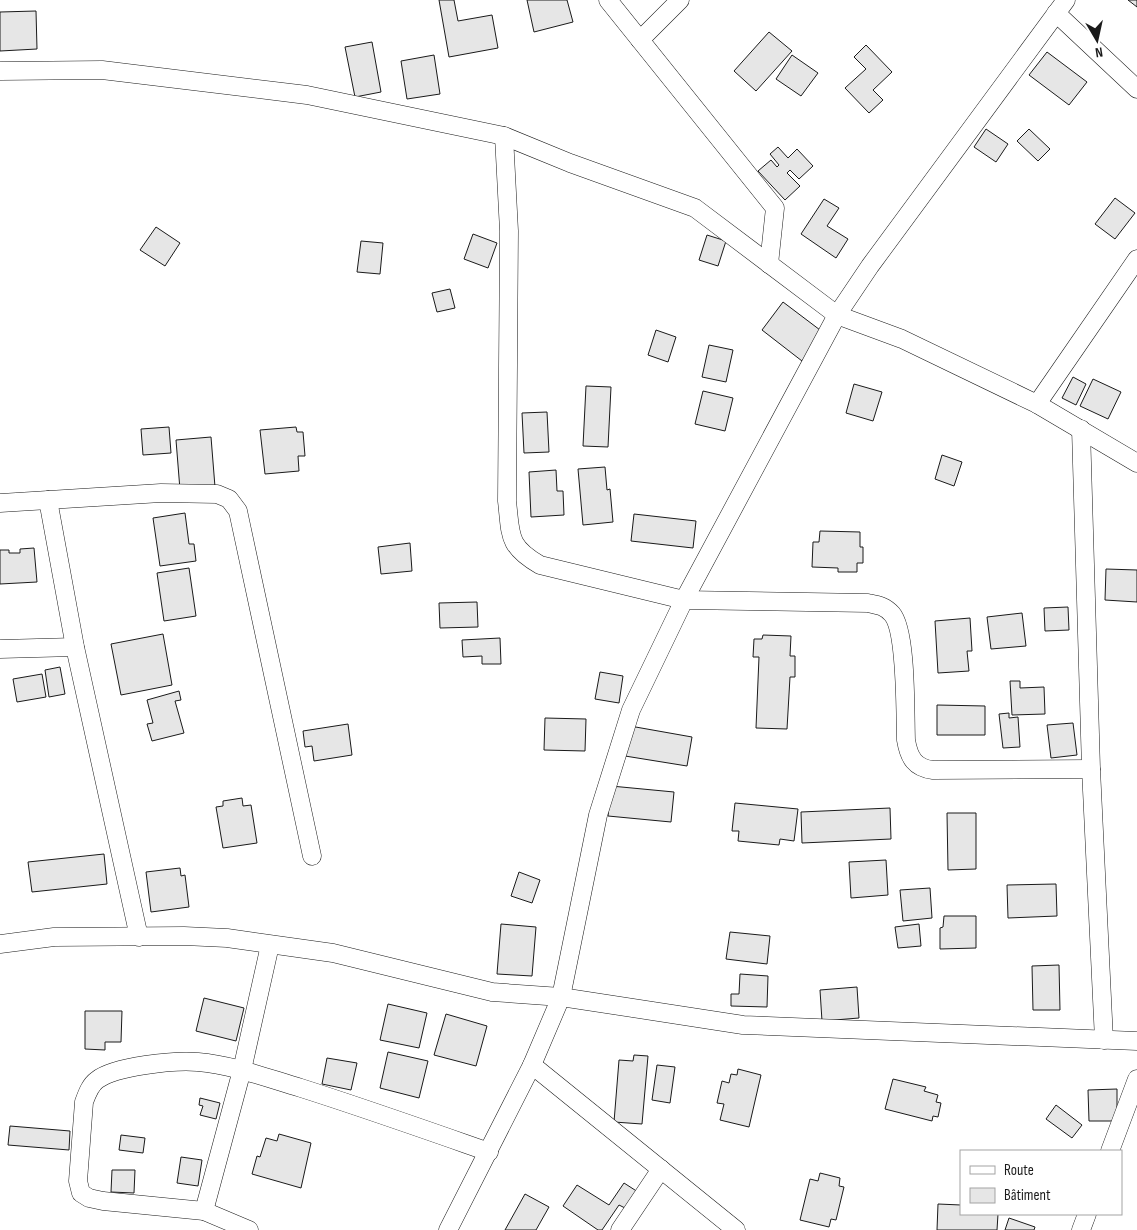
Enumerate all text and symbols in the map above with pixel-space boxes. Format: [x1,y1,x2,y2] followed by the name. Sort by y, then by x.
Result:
[1072,15,1122,65] north arrow
[1094,43,1104,61] text: N
[960,1150,1122,1215] legend
[1004,1161,1034,1180] text: Route
[1004,1186,1051,1205] text: Bâtiment

